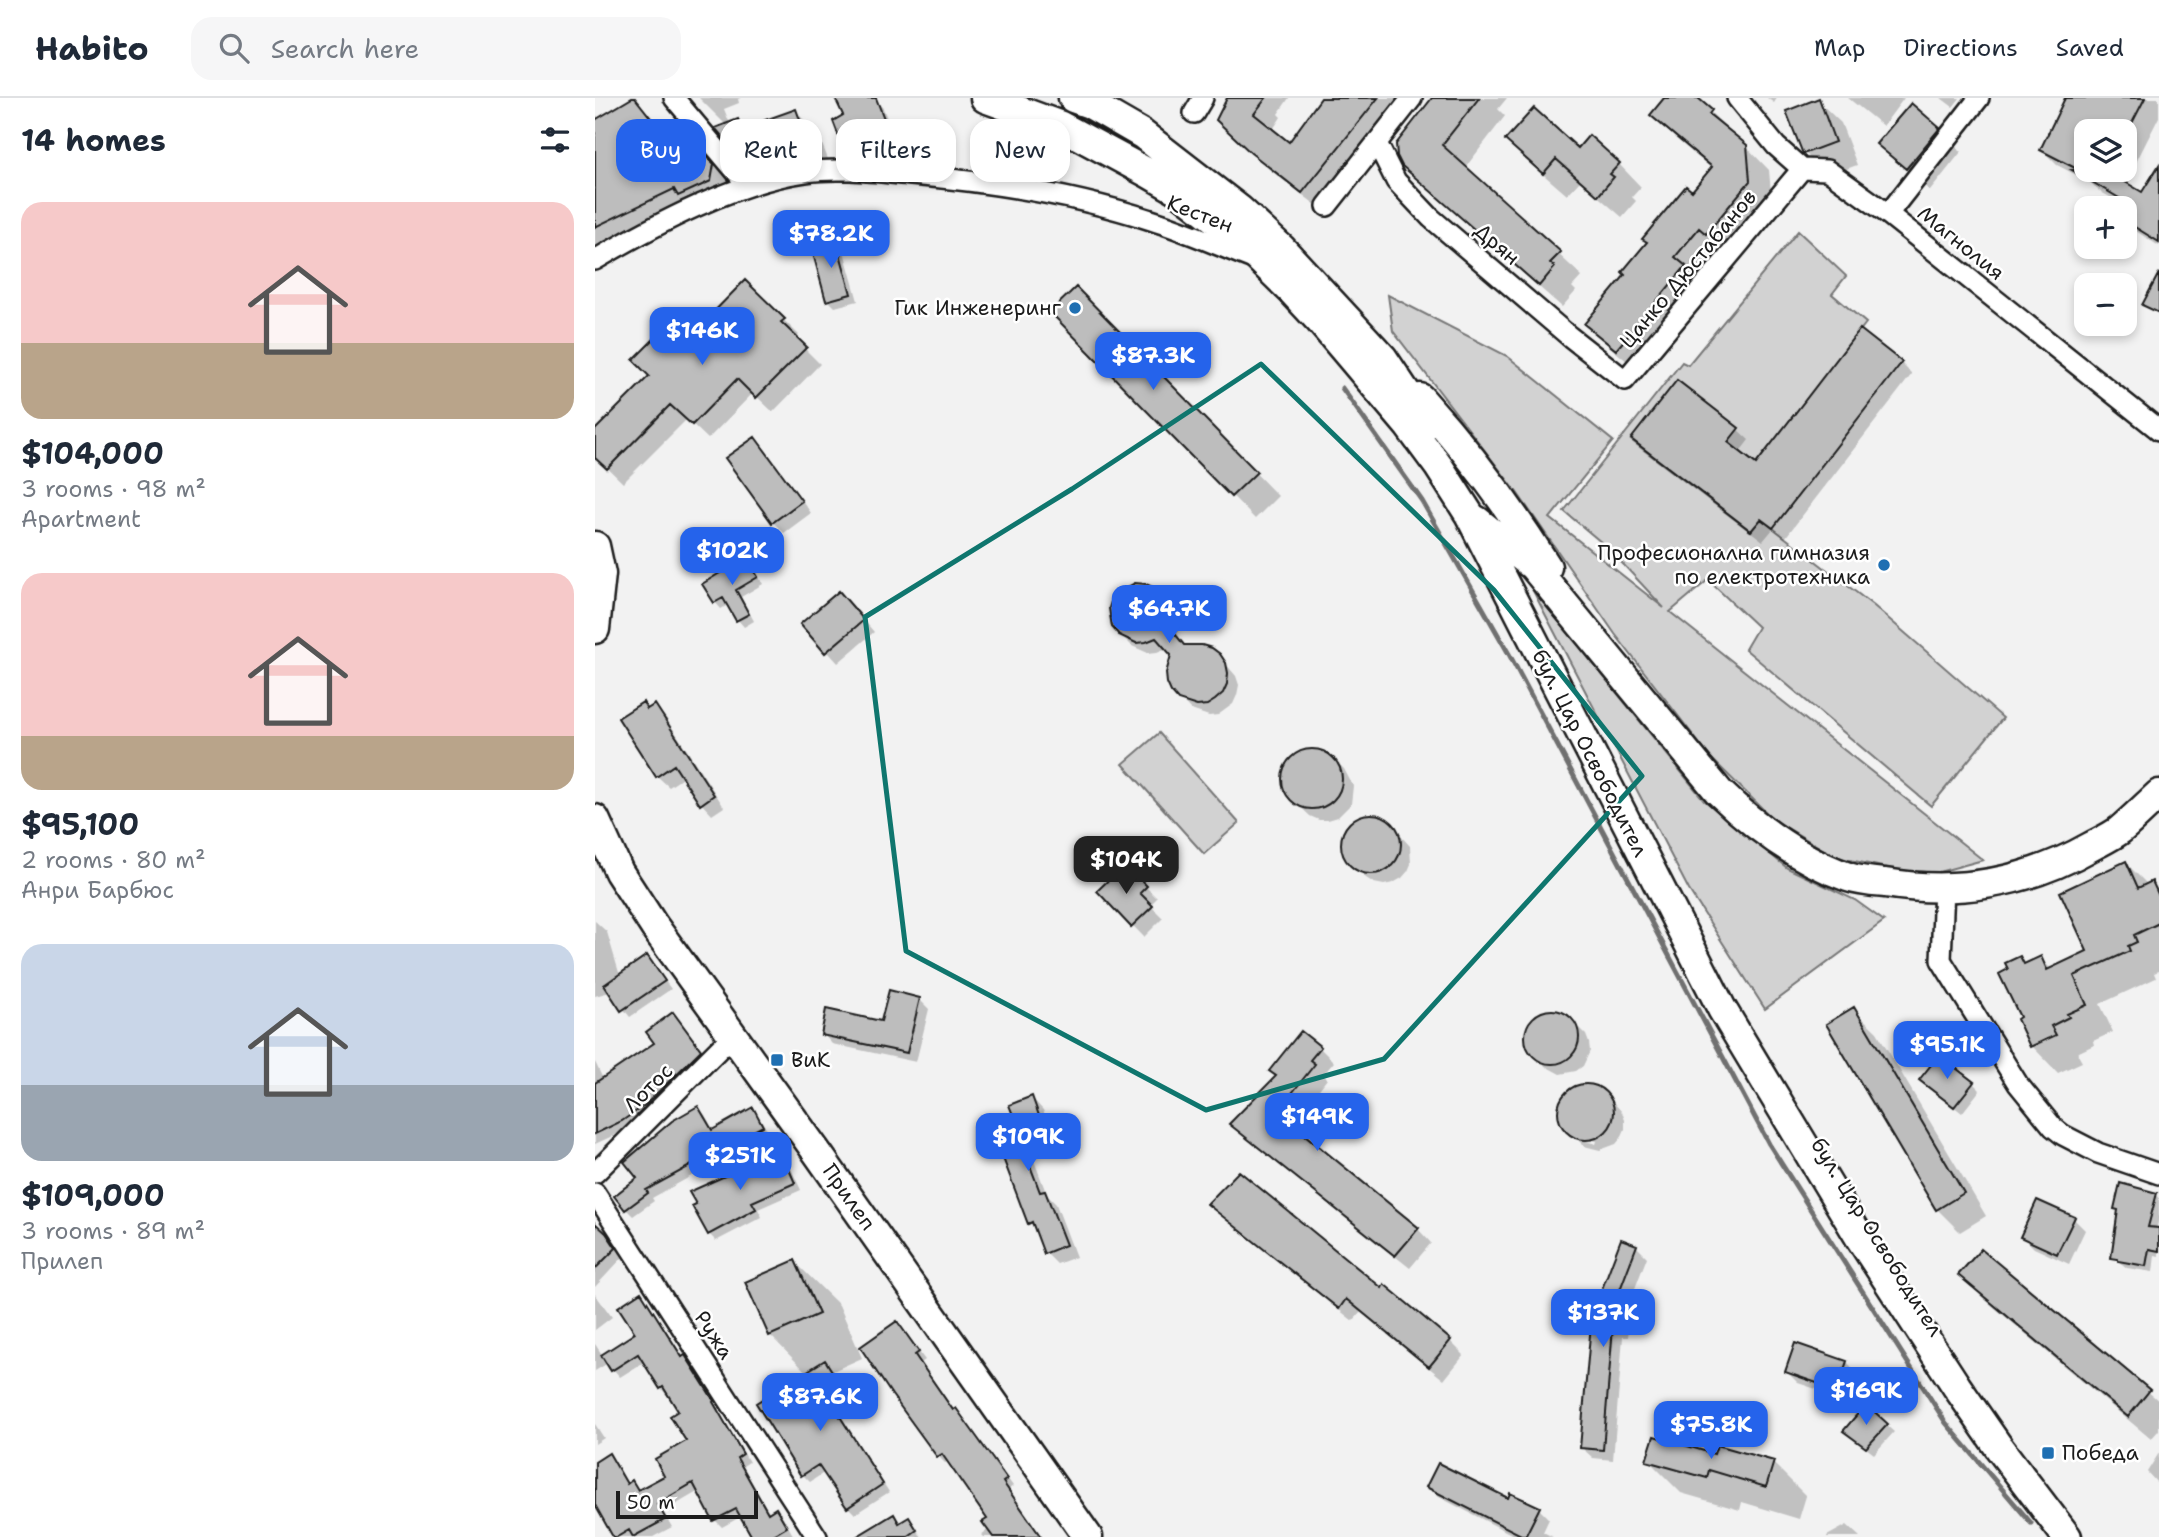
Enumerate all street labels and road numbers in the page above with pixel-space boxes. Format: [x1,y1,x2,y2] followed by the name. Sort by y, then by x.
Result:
[1613,184,1763,354] street label: Цанко Дюстабанов
[1163,189,1237,239] street label: Кестен
[1912,199,2010,287] street label: Магнолия
[1468,217,1526,271] street label: Дрян
[1526,645,1655,862] street label: бул. Цар Освободител
[617,1057,679,1119] street label: Лотос
[1804,1132,1950,1342] street label: бул. Цар Освободител
[816,1158,882,1236] street label: Прилеп
[688,1305,740,1365] street label: Ружа

